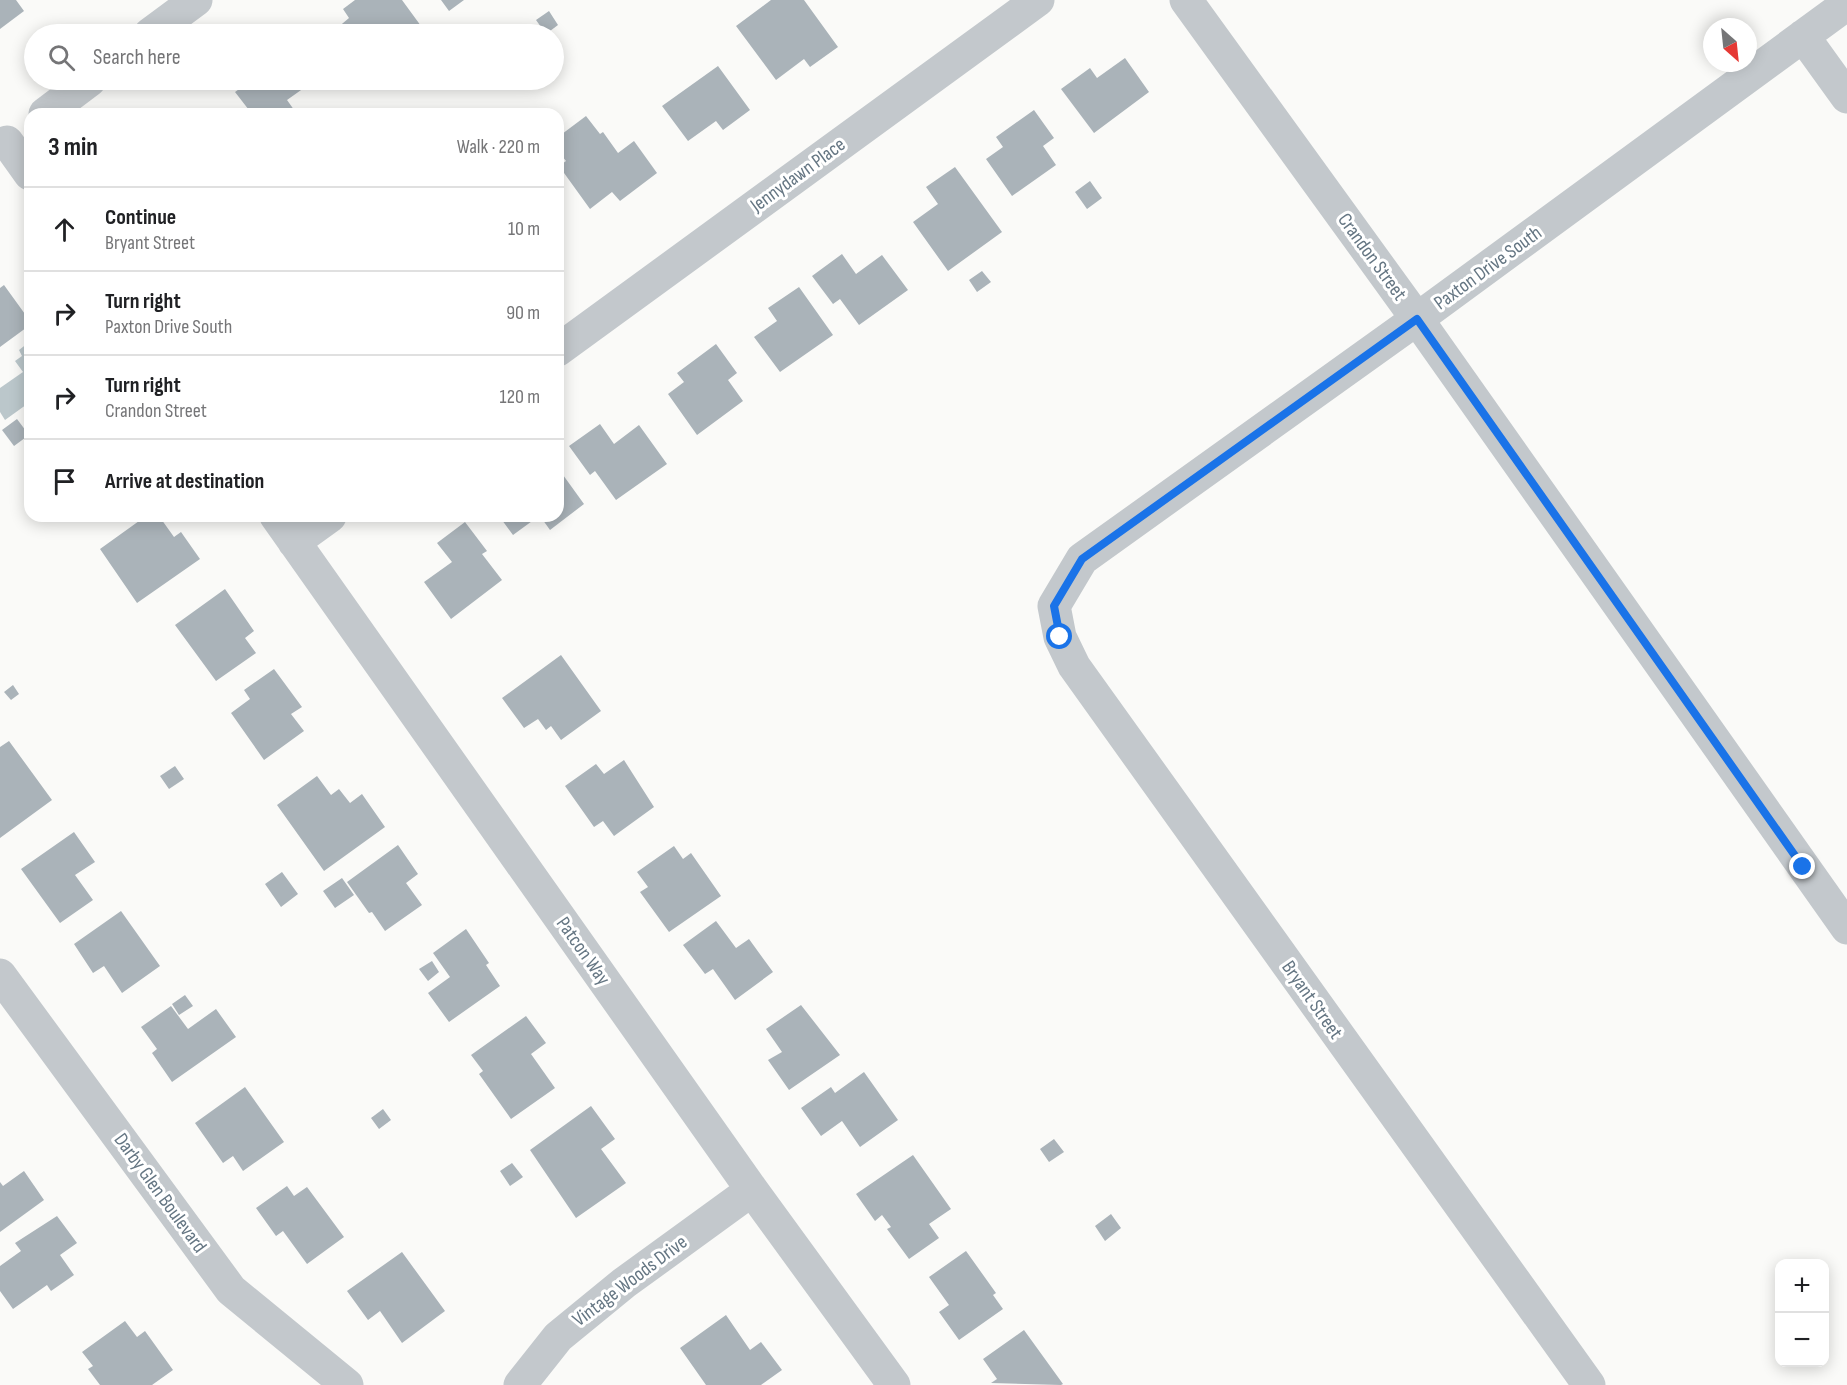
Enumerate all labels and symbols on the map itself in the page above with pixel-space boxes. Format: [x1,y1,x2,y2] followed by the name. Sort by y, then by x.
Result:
[1703,18,1757,72] north arrow
[745,133,850,218] street label: Jennydawn Place
[1332,209,1412,305] street label: Crandon Street
[1429,221,1547,315] street label: Paxton Drive South
[1046,623,1072,649] route start
[1789,853,1815,879] route end
[551,912,615,990] street label: Patcon Way
[1276,956,1348,1044] street label: Bryant Street
[109,1129,211,1257] street label: Darby Glen Boulevard
[568,1230,692,1332] street label: Vintage Woods Drive

